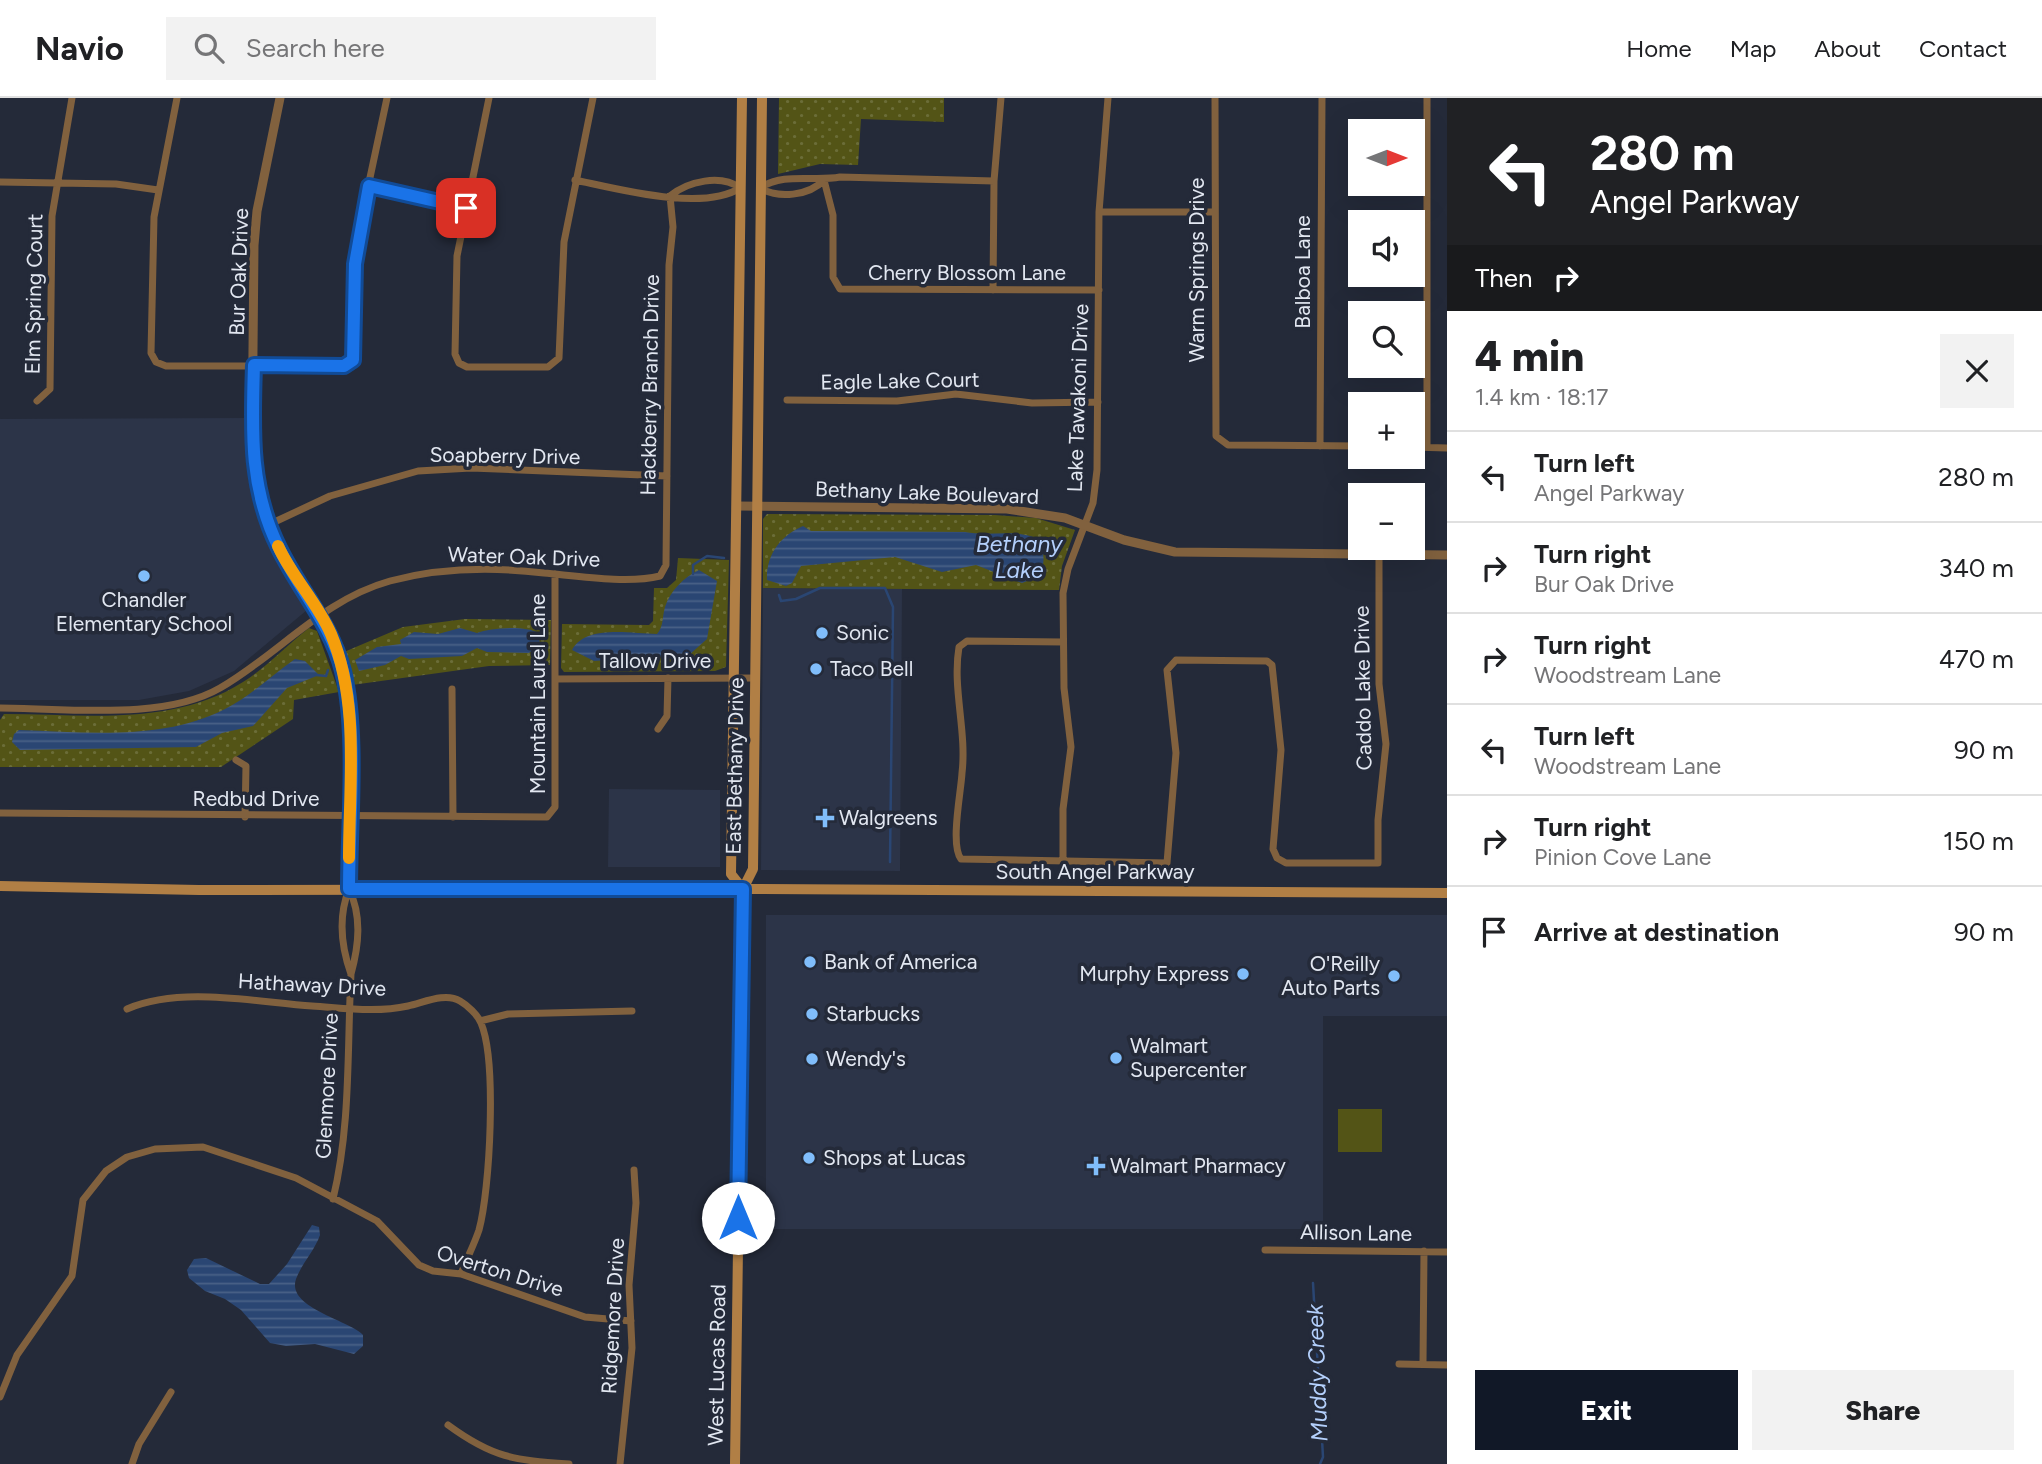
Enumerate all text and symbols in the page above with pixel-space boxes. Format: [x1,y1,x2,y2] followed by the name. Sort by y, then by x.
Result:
[166,17,656,80] search box
[35,29,124,68] text: Navio
[190,29,228,67] icon: search
[246,32,385,64] text: Search here
[1626,34,1692,63] text: Home
[1730,34,1776,63] text: Map
[1814,34,1881,63] text: About
[1919,34,2007,63] text: Contact
[1348,119,1424,196] north arrow
[1348,119,1425,560] map controls
[1590,123,1735,182] text: 280 m
[1475,126,1566,217] icon: left
[1184,177,1209,363] street label: Warm Springs Drive
[436,178,496,238] pin
[1590,183,1799,221] text: Angel Parkway
[447,189,485,227] icon: arrive
[224,208,253,336] street label: Bur Oak Drive
[1348,210,1425,287] button: sound
[20,213,47,375] street label: Elm Spring Court
[1290,215,1315,329] street label: Balboa Lane
[1547,259,1585,297] icon: right
[868,260,1066,285] street label: Cherry Blossom Lane
[1475,262,1533,294] text: Then
[635,274,664,496] street label: Hackberry Branch Drive
[1348,301,1425,378] button: search
[1062,303,1093,493] street label: Lake Tawakoni Drive
[1475,331,1584,382] text: 4 min
[1940,334,2014,408] button: close
[820,367,980,394] street label: Eagle Lake Court
[1475,383,1608,411] text: 1.4 km · 18:17
[1348,392,1425,469] button: +
[429,442,581,469] street label: Soapberry Drive
[1534,447,1635,479] text: Turn left
[1475,458,1513,496] icon: left
[1938,461,2014,493] text: 280 m
[815,476,1039,509] street label: Bethany Lake Boulevard
[1534,479,1684,507] text: Angel Parkway
[1348,483,1425,560] button: −
[976,530,1063,584] water label: Bethany Lake
[1534,538,1651,570] text: Turn right
[447,541,601,572] street label: Water Oak Drive
[1475,549,1513,587] icon: right
[1938,552,2014,584] text: 340 m
[136,568,152,584] marker: Chandler Elementary School
[1534,570,1674,598] text: Bur Oak Drive
[56,587,232,636] place label: Chandler Elementary School
[525,594,550,794] street label: Mountain Laurel Lane
[1349,605,1376,771] street label: Caddo Lake Drive
[836,620,889,645] place label: Sonic
[814,625,830,641] marker: Sonic
[1534,629,1651,661] text: Turn right
[1475,640,1513,678] icon: right
[1939,643,2014,675] text: 470 m
[599,648,711,673] street label: Tallow Drive
[830,656,913,681] place label: Taco Bell
[808,661,824,677] marker: Taco Bell
[1534,661,1721,689] text: Woodstream Lane
[720,677,749,855] street label: East Bethany Drive
[1534,720,1635,752] text: Turn left
[1475,731,1513,769] icon: left
[1954,734,2014,766] text: 90 m
[1534,752,1721,780] text: Woodstream Lane
[193,786,320,811] street label: Redbud Drive
[839,805,938,830] place label: Walgreens
[817,810,833,826] marker: Walgreens
[1534,811,1651,843] text: Turn right
[1475,822,1513,860] icon: right
[1943,825,2014,857] text: 150 m
[1534,843,1711,871] text: Pinion Cove Lane
[996,859,1194,884] street label: South Angel Parkway
[1475,913,1513,951] icon: arrive
[1534,916,1779,948] text: Arrive at destination
[1954,916,2014,948] text: 90 m
[824,949,977,974] place label: Bank of America
[1281,951,1380,1000] place label: O'Reilly Auto Parts
[802,954,818,970] marker: Bank of America
[1079,961,1229,986] place label: Murphy Express
[1235,966,1251,982] marker: Murphy Express
[237,968,387,1001] street label: Hathaway Drive
[1386,968,1402,984] marker: O'Reilly Auto Parts
[826,1001,920,1026] place label: Starbucks
[804,1006,820,1022] marker: Starbucks
[310,1012,343,1160] street label: Glenmore Drive
[1130,1033,1247,1082] place label: Walmart Supercenter
[826,1046,906,1071] place label: Wendy's
[1108,1050,1124,1066] marker: Walmart Supercenter
[804,1051,820,1067] marker: Wendy's
[823,1145,966,1170] place label: Shops at Lucas
[801,1150,817,1166] marker: Shops at Lucas
[1110,1153,1286,1178] place label: Walmart Pharmacy
[1088,1158,1104,1174] marker: Walmart Pharmacy
[701,1181,775,1255] position arrow
[1300,1219,1412,1246] street label: Allison Lane
[596,1237,629,1395] street label: Ridgemore Drive
[434,1239,566,1302] street label: Overton Drive
[703,1284,730,1446] street label: West Lucas Road
[1301,1303,1333,1442] water label: Muddy Creek
[1475,1370,1738,1450] button: Exit
[1752,1370,2014,1450] button: Share

